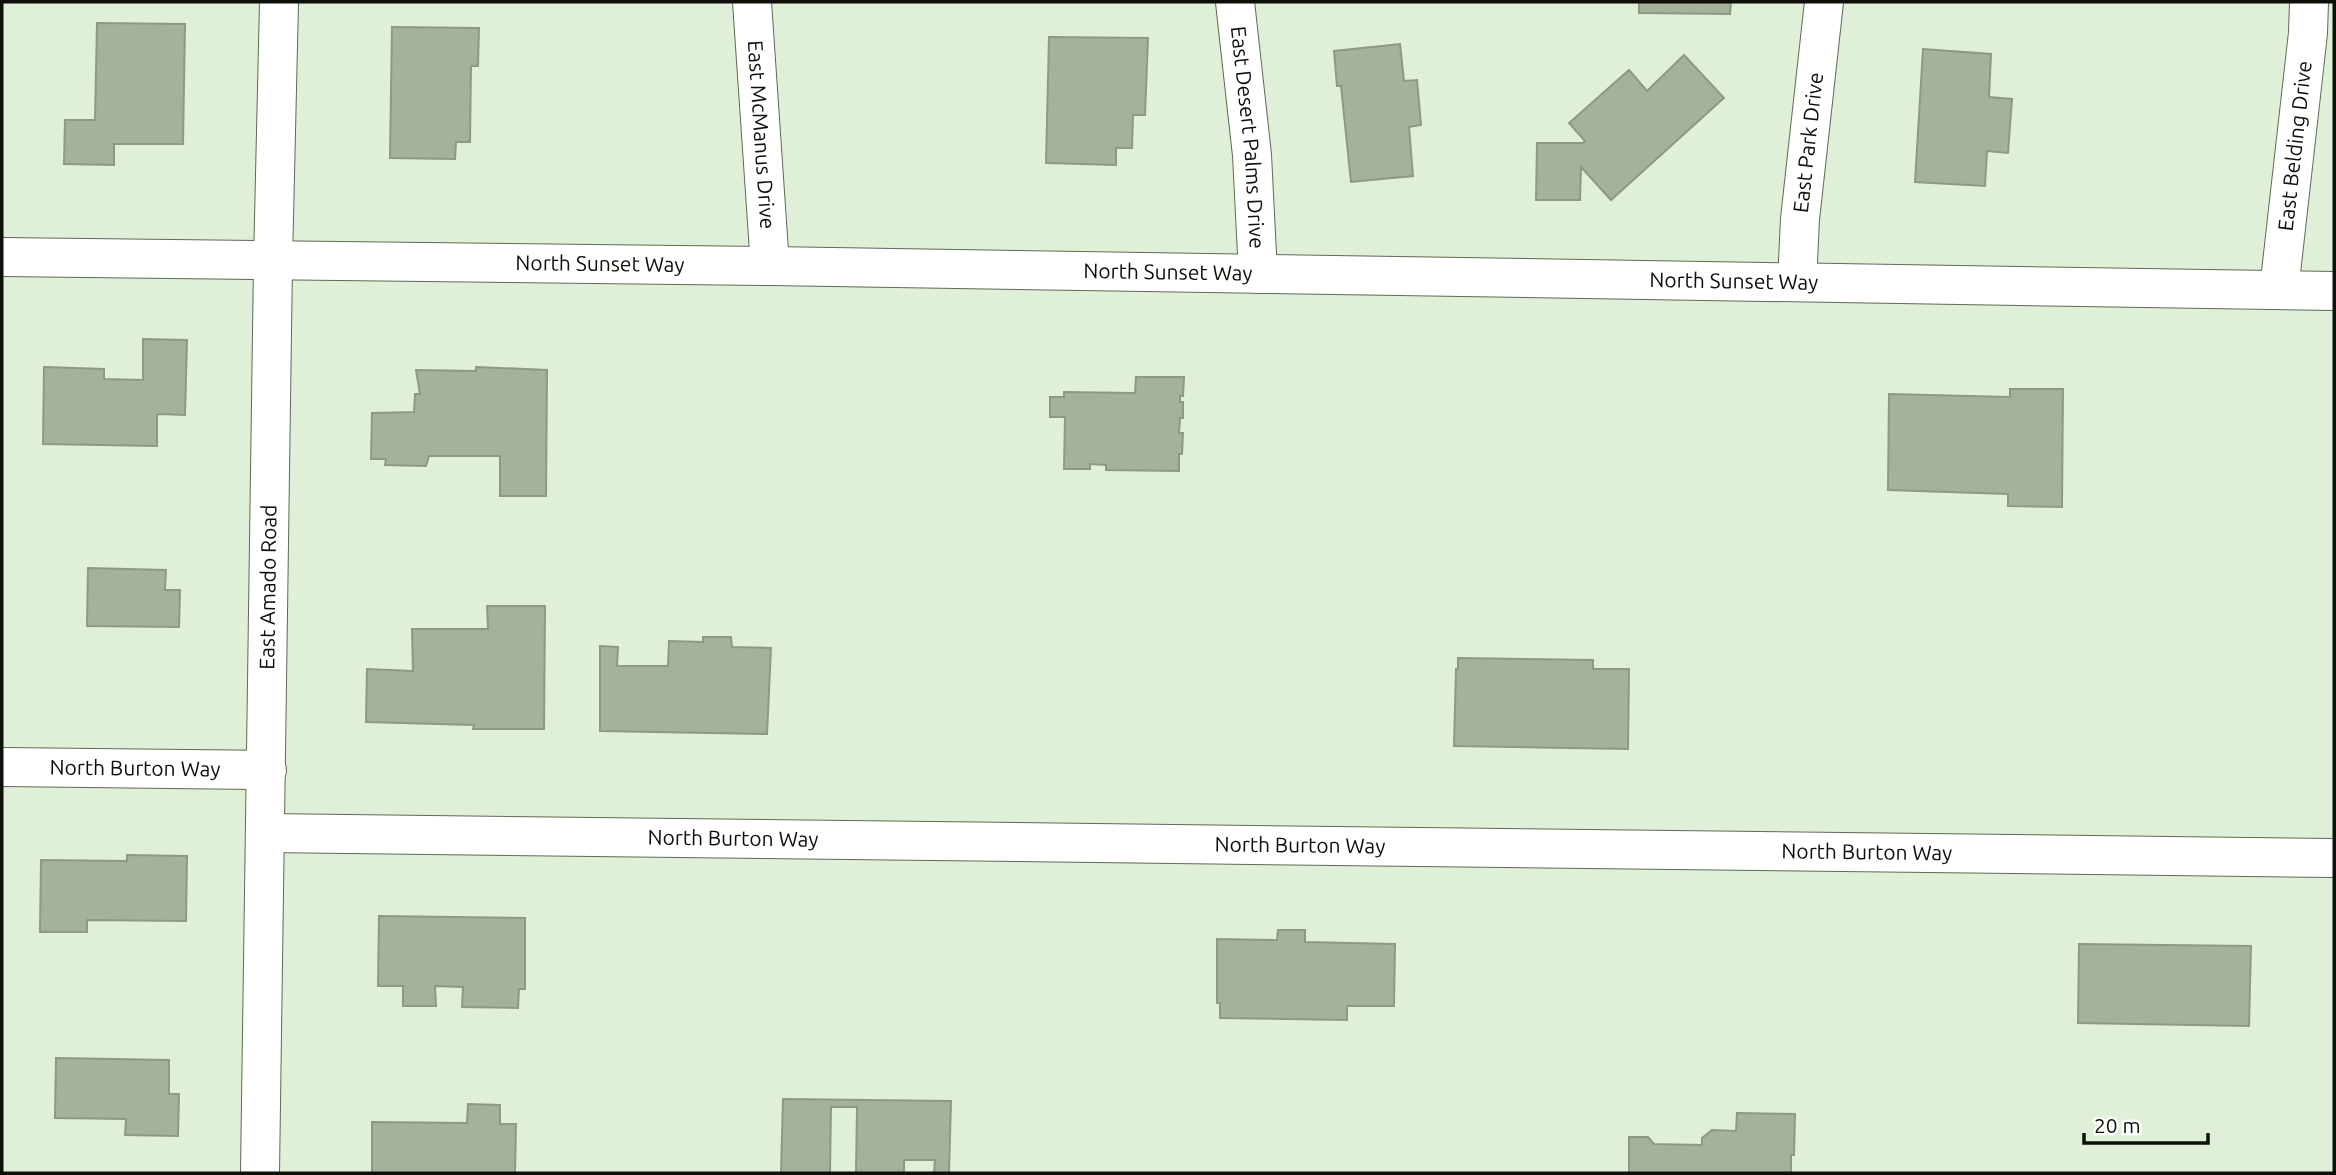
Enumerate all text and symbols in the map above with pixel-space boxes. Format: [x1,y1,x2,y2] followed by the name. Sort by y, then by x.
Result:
[1227,25,1270,249] street label: East Desert Palms Drive
[744,39,780,230] street label: East McManus Drive
[2273,59,2316,232] street label: East Belding Drive
[1788,71,1827,214] street label: East Park Drive
[515,250,685,276] street label: North Sunset Way
[1083,258,1253,285] street label: North Sunset Way
[1649,267,1819,294] street label: North Sunset Way
[254,504,281,670] street label: East Amado Road
[49,755,221,780] street label: North Burton Way
[647,825,819,851] street label: North Burton Way
[1214,831,1386,858] street label: North Burton Way
[1781,838,1952,864] street label: North Burton Way
[2084,1102,2208,1146] scale bar
[2094,1113,2141,1137] text: 20 m

